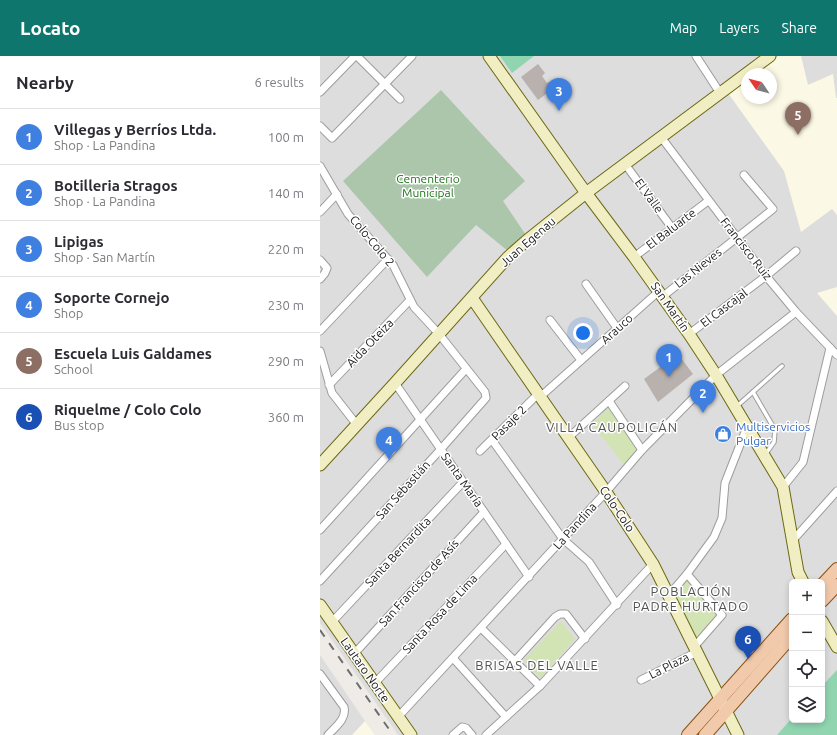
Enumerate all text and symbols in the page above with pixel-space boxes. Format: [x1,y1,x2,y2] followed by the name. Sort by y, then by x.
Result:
[20,17,81,39] text: Locato
[670,20,697,36] text: Map
[719,20,759,36] text: Layers
[781,20,817,36] text: Share
[741,68,777,104] north arrow
[16,73,74,92] text: Nearby
[254,75,304,89] text: 6 results
[546,78,572,111] pin: 3
[785,102,811,135] pin: 5
[54,121,216,138] text: Villegas y Berríos Ltda.
[25,130,33,144] text: 1
[268,130,304,144] text: 100 m
[54,138,156,152] text: Shop · La Pandina
[396,172,460,199] park label: Cementerio Municipal
[633,176,666,215] street label: El Valle
[54,177,178,194] text: Botilleria Stragos
[25,186,33,200] text: 2
[268,186,304,200] text: 140 m
[54,194,156,208] text: Shop · La Pandina
[643,206,698,251] street label: El Baluarte
[347,213,397,269] street label: Colo-Colo 2
[498,214,558,269] street label: Juan Egenau
[718,215,775,283] street label: Francisco Ruiz
[54,233,104,250] text: Lipigas
[25,242,33,256] text: 3
[268,242,304,256] text: 220 m
[672,245,724,290] street label: Las Nieves
[54,250,155,264] text: Shop · San Martín
[649,279,692,334] street label: San Martín
[698,286,750,329] street label: El Cascajal
[54,289,169,306] text: Soporte Cornejo
[25,298,33,312] text: 4
[268,298,304,312] text: 230 m
[54,306,83,320] text: Shop
[598,311,635,346] street label: Arauco
[343,316,396,369] street label: Aida Oteiza
[573,323,593,343] your location
[656,344,682,377] pin: 1
[54,345,212,362] text: Escuela Luis Galdames
[25,354,33,368] text: 5
[268,354,304,368] text: 290 m
[54,362,93,376] text: School
[690,380,716,413] pin: 2
[54,401,202,418] text: Riquelme / Colo Colo
[489,403,529,443] street label: Pasaje 2
[25,410,33,424] text: 6
[268,410,304,424] text: 360 m
[54,418,104,432] text: Bus stop
[546,419,678,434] district label: VILLA CAUPOLICÁN
[736,420,810,447] place label: Multiservicios Pulgar
[713,424,733,444] shop icon: Multiservicios Pulgar
[376,427,402,460] pin: 4
[439,450,486,509] street label: Santa María
[373,458,432,522] street label: San Sebastián
[597,483,637,534] street label: Colo-Colo
[550,500,599,552] street label: La Pandina
[362,514,433,589] street label: Santa Bernardita
[376,537,461,629] street label: San Francisco de Asís
[400,571,480,656] street label: Santa Rosa de Lima
[789,579,825,723] map controls
[789,579,825,615] button: +
[633,584,749,613] district label: POBLACIÓN PADRE HURTADO
[789,615,825,651] button: −
[735,626,761,659] pin: 6
[338,635,392,704] street label: Lautaro Norte
[647,650,691,681] street label: La Plaza
[789,651,825,687] button: locate
[475,658,599,672] district label: BRISAS DEL VALLE
[789,687,825,723] button: layers

